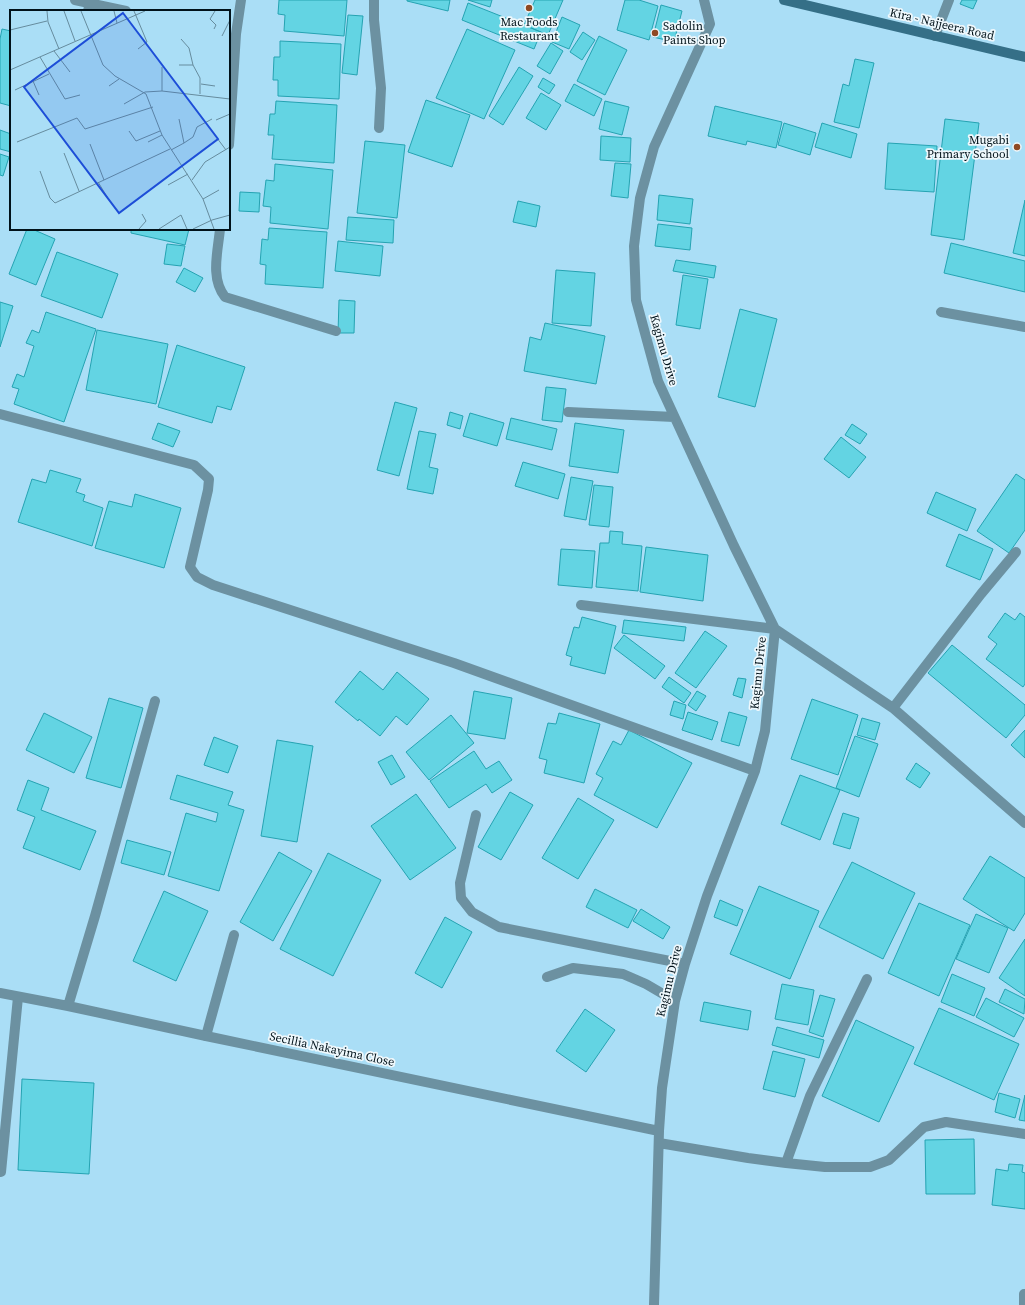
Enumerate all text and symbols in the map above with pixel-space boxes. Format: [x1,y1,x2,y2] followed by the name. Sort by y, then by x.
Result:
[524,3,534,13] marker: Mac Foods Restaurant
[888,4,996,44] street label: Kira - Najjeera Road
[10,10,230,230] inset map
[500,14,558,44] place label: Mac Foods Restaurant
[663,18,726,48] place label: Sadolin Paints Shop
[650,28,660,38] marker: Sadolin Paints Shop
[927,132,1009,162] place label: Mugabi Primary School
[1012,142,1022,152] marker: Mugabi Primary School
[646,313,682,387] street label: Kagimu Drive
[746,636,770,710] street label: Kagimu Drive
[652,944,686,1018] street label: Kagimu Drive
[268,1028,396,1070] street label: Secillia Nakayima Close

